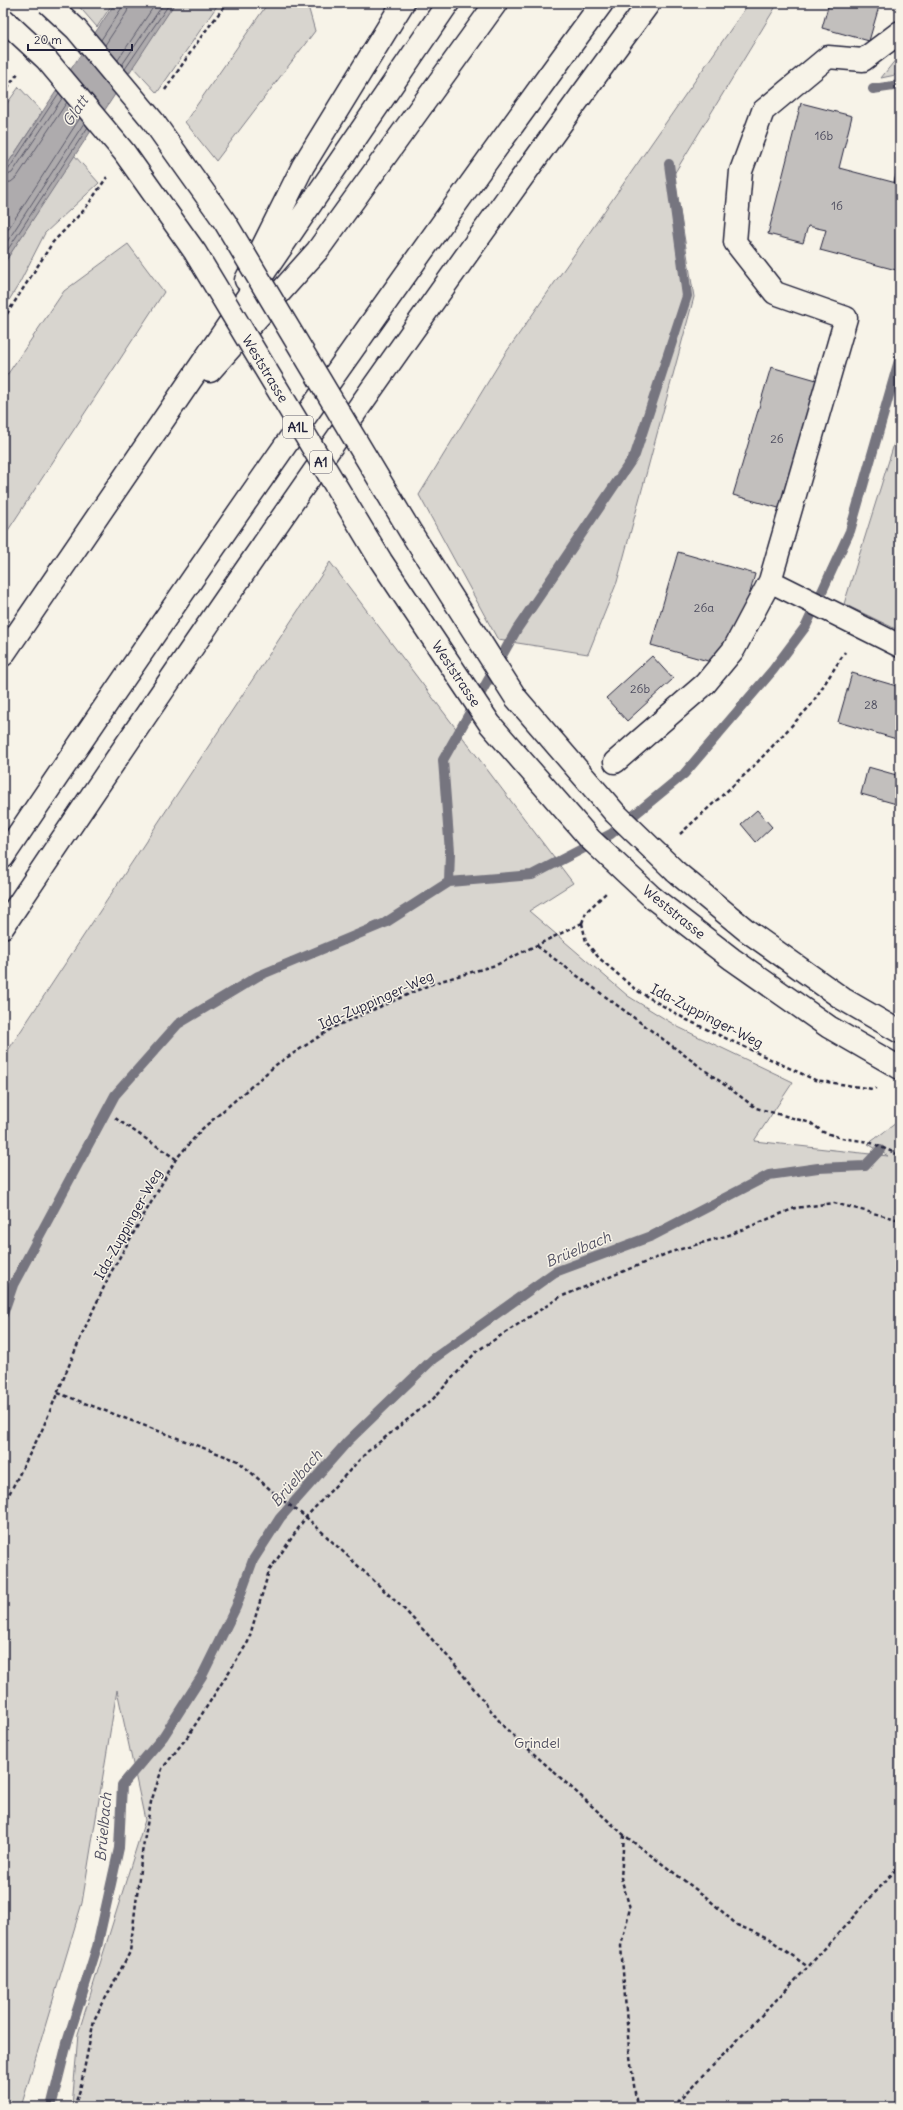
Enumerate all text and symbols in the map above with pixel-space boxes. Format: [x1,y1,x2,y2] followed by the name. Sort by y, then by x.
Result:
[28,26,132,52] scale bar
[34,32,62,47] text: 20 m
[58,90,93,130] water label: Glatt
[815,128,834,143] house number: 16b
[831,198,843,213] house number: 16
[238,332,293,406] street label: Weststrasse
[283,416,313,438] road number: A1L
[770,431,784,446] house number: 26
[310,451,332,473] road number: A1
[694,600,714,615] house number: 26a
[428,637,485,710] street label: Weststrasse
[630,681,650,696] house number: 26b
[864,697,878,712] house number: 28
[639,881,709,943] street label: Weststrasse
[316,967,436,1033] street label: Ida-Zuppinger-Weg
[648,980,766,1052] street label: Ida-Zuppinger-Weg
[90,1165,166,1283] street label: Ida-Zuppinger-Weg
[542,1227,614,1271] water label: Brüelbach
[266,1445,326,1510] water label: Brüelbach
[514,1734,560,1752] park label: Grindel
[91,1791,116,1862] water label: Brüelbach

